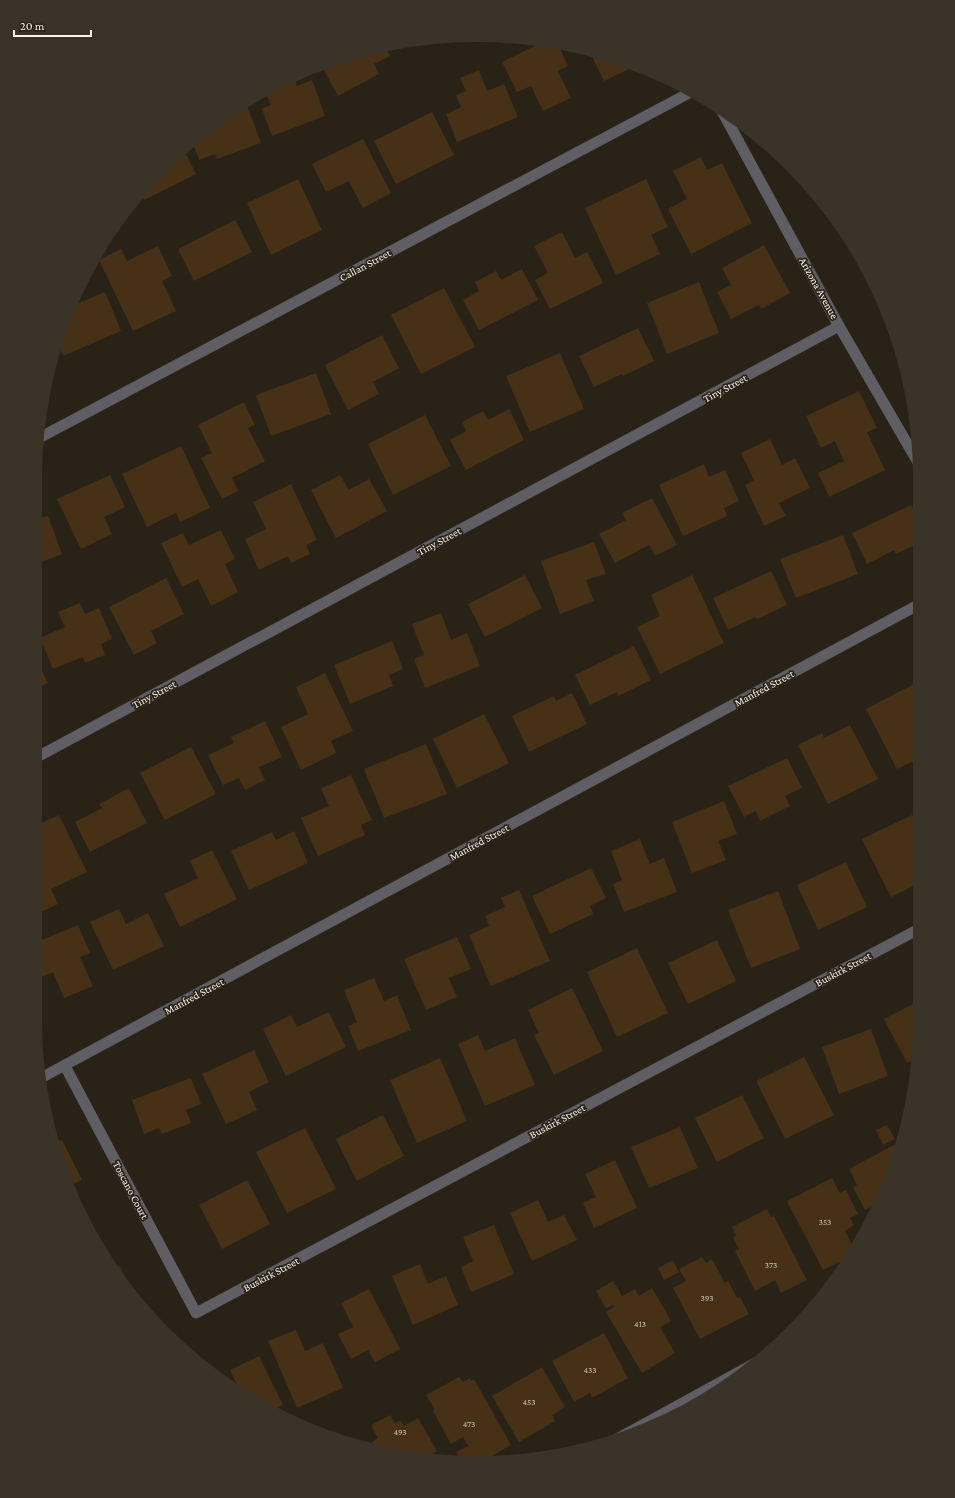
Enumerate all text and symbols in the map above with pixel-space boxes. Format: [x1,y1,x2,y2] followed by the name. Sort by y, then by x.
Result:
[14,12,91,38] scale bar
[20,19,45,33] text: 20 m
[337,246,393,283] street label: Callan Street
[797,255,841,321] street label: Arizona Avenue
[701,371,750,405] street label: Tiny Street
[415,524,464,558] street label: Tiny Street
[732,667,796,709] street label: Manfred Street
[130,677,179,711] street label: Tiny Street
[447,821,511,863] street label: Manfred Street
[813,949,873,989] street label: Buskirk Street
[162,975,226,1017] street label: Manfred Street
[527,1101,587,1141] street label: Buskirk Street
[111,1159,151,1221] street label: Toscano Court
[819,1217,831,1227] house number: 353
[241,1254,301,1294] street label: Buskirk Street
[765,1260,777,1270] house number: 373
[701,1293,713,1303] house number: 393
[634,1319,646,1329] house number: 413
[583,1365,597,1375] house number: 433
[523,1397,535,1407] house number: 453
[463,1419,475,1429] house number: 473
[393,1427,407,1437] house number: 493

